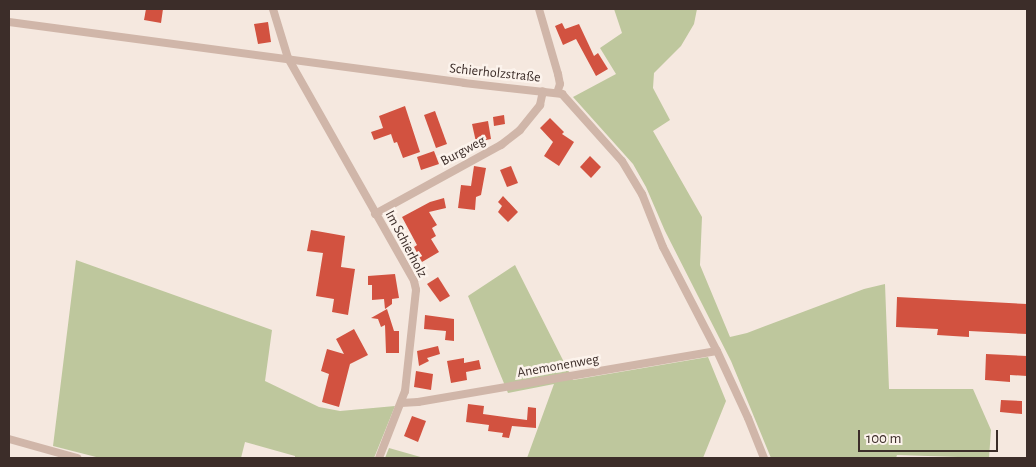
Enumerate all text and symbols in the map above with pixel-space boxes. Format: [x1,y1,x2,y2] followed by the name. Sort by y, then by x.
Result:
[449,60,541,86] street label: Schierholzstraße
[438,132,488,170] street label: Burgweg
[381,207,431,281] street label: Im Schierholz
[516,351,600,381] street label: Anemonenweg
[861,420,1001,452] scale bar
[866,431,901,446] text: 100 m

